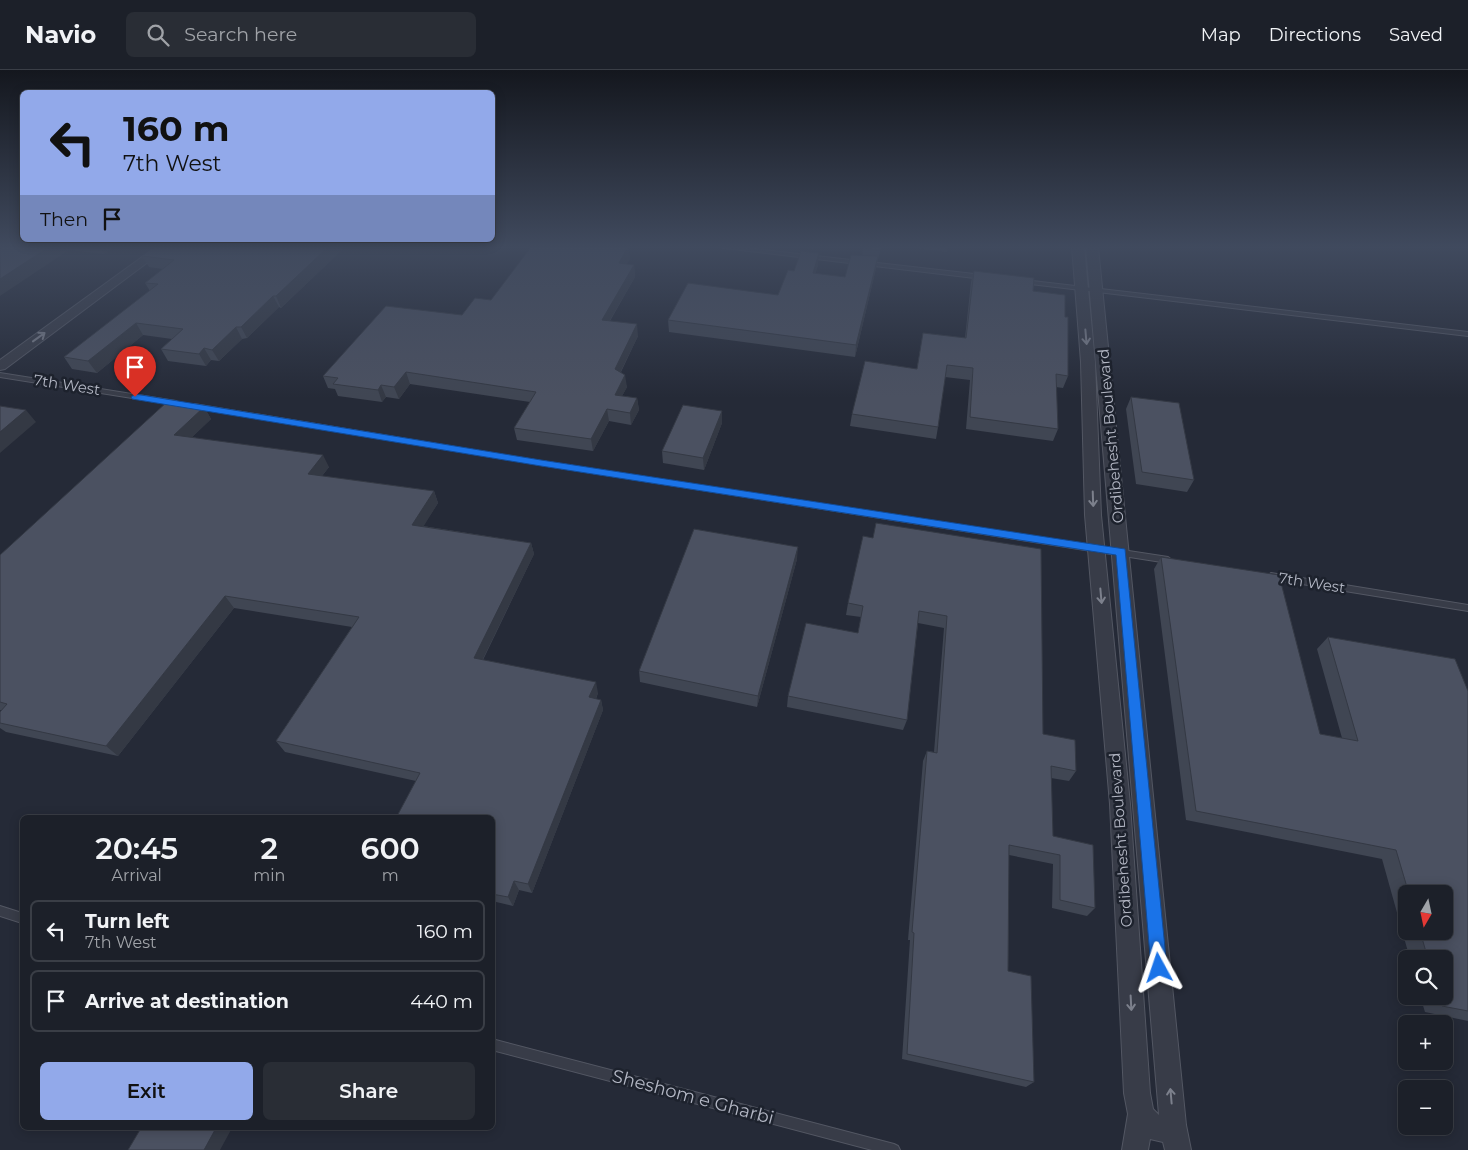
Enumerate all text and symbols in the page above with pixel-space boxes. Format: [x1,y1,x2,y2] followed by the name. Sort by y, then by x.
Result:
[126,12,476,57] search box
[25,20,96,49] text: Navio
[144,21,172,49] icon: search
[184,23,297,46] text: Search here
[1201,24,1241,46] text: Map
[1269,24,1361,46] text: Directions
[1389,24,1443,46] text: Saved
[123,107,229,150] text: 160 m
[40,110,105,175] icon: left
[123,150,221,177] text: 7th West
[98,205,126,233] icon: arrive
[40,208,88,231] text: Then
[1081,328,1090,344] one-way arrow
[32,332,45,343] one-way arrow
[114,346,156,397] pin
[1093,348,1128,524] street label: Ordibehesht Boulevard
[121,353,149,381] icon: arrive
[32,370,102,399] street label: 7th West
[1088,490,1098,507] one-way arrow
[1277,568,1347,597] street label: 7th West
[1096,588,1106,604] one-way arrow
[1105,752,1136,928] street label: Ordibehesht Boulevard
[95,830,178,867] text: 20:45
[261,830,278,867] text: 2
[361,830,420,867] text: 600
[111,866,162,885] text: Arrival
[253,866,285,885] text: min
[382,866,399,885] text: m
[1398,885,1452,940] north arrow
[1398,885,1453,1135] map controls
[85,910,170,933] text: Turn left
[42,917,70,945] icon: left
[417,920,473,943] text: 160 m
[85,933,157,952] text: 7th West
[1132,941,1184,993] position arrow
[1398,950,1453,1005] button: search
[42,987,70,1015] icon: arrive
[85,990,289,1013] text: Arrive at destination
[410,990,473,1013] text: 440 m
[1126,994,1135,1010] one-way arrow
[1398,1015,1453,1070] button: +
[40,1062,253,1120] button: Exit
[263,1062,475,1120] button: Share
[610,1065,776,1129] street label: Sheshom e Gharbi
[1398,1080,1453,1135] button: −
[1166,1088,1176,1104] one-way arrow

